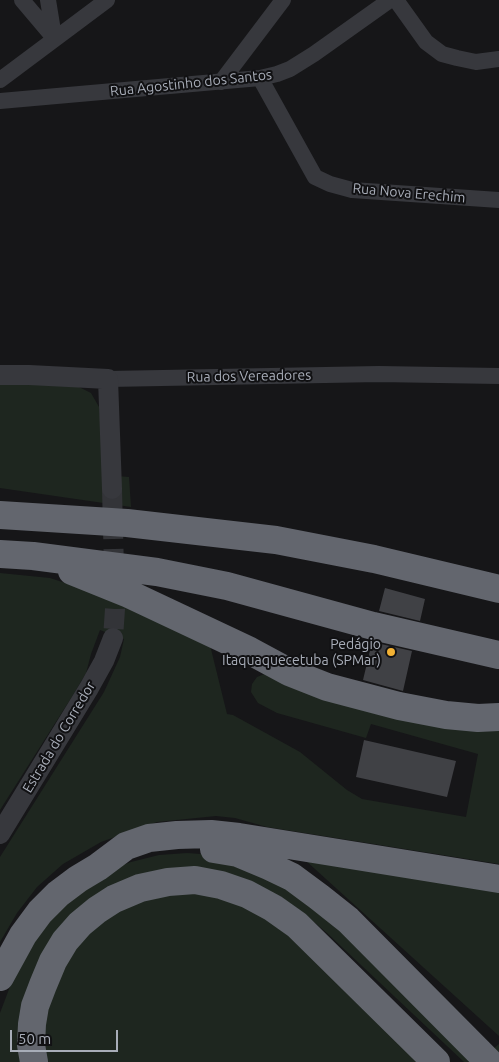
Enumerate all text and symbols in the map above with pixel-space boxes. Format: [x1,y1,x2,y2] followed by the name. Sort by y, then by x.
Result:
[109,66,273,100] street label: Rua Agostinho dos Santos
[352,180,466,206] street label: Rua Nova Erechim
[187,367,311,385] street label: Rua dos Vereadores
[222,636,381,669] place label: Pedágio Itaquaquecetuba (SPMar)
[385,646,397,658] marker: Pedágio Itaquaquecetuba (SPMar)
[19,678,99,796] street label: Estrada do Corredor
[12,1020,120,1052] scale bar
[18,1030,51,1047] text: 50 m

